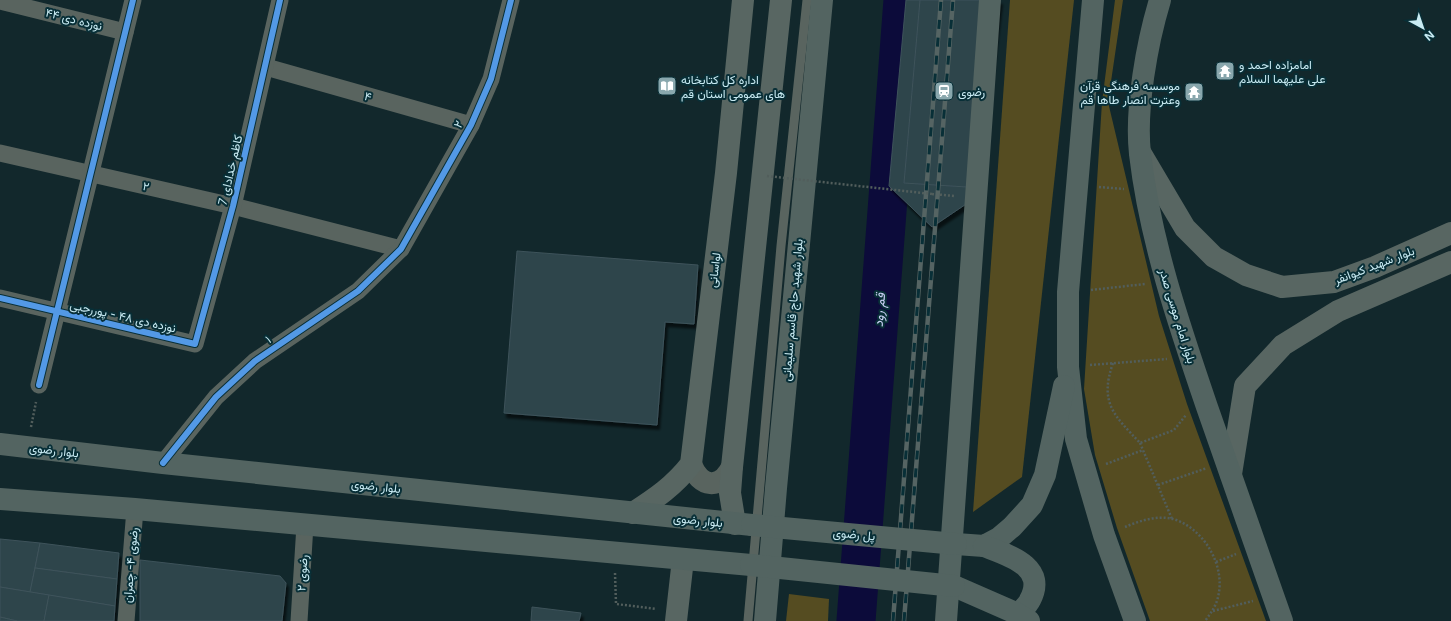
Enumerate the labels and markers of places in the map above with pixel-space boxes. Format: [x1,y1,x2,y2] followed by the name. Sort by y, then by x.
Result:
[1239,57,1325,87] place label: امامزاده احمد و علی علیهما السلام
[1214,60,1236,82] temple icon: امامزاده احمد و علی علیهما السلام
[681,72,785,102] place label: اداره کل کتابخانه های عمومی استان قم
[656,75,678,97] library icon: اداره کل کتابخانه های عمومی استان قم
[1080,78,1180,108] place label: موسسه فرهنگی قرآن وعترت انصار طاها قم
[933,80,955,102] station icon: رضوی
[1183,81,1205,103] temple icon: موسسه فرهنگی قرآن وعترت انصار طاها قم
[958,84,985,100] place label: رضوی

